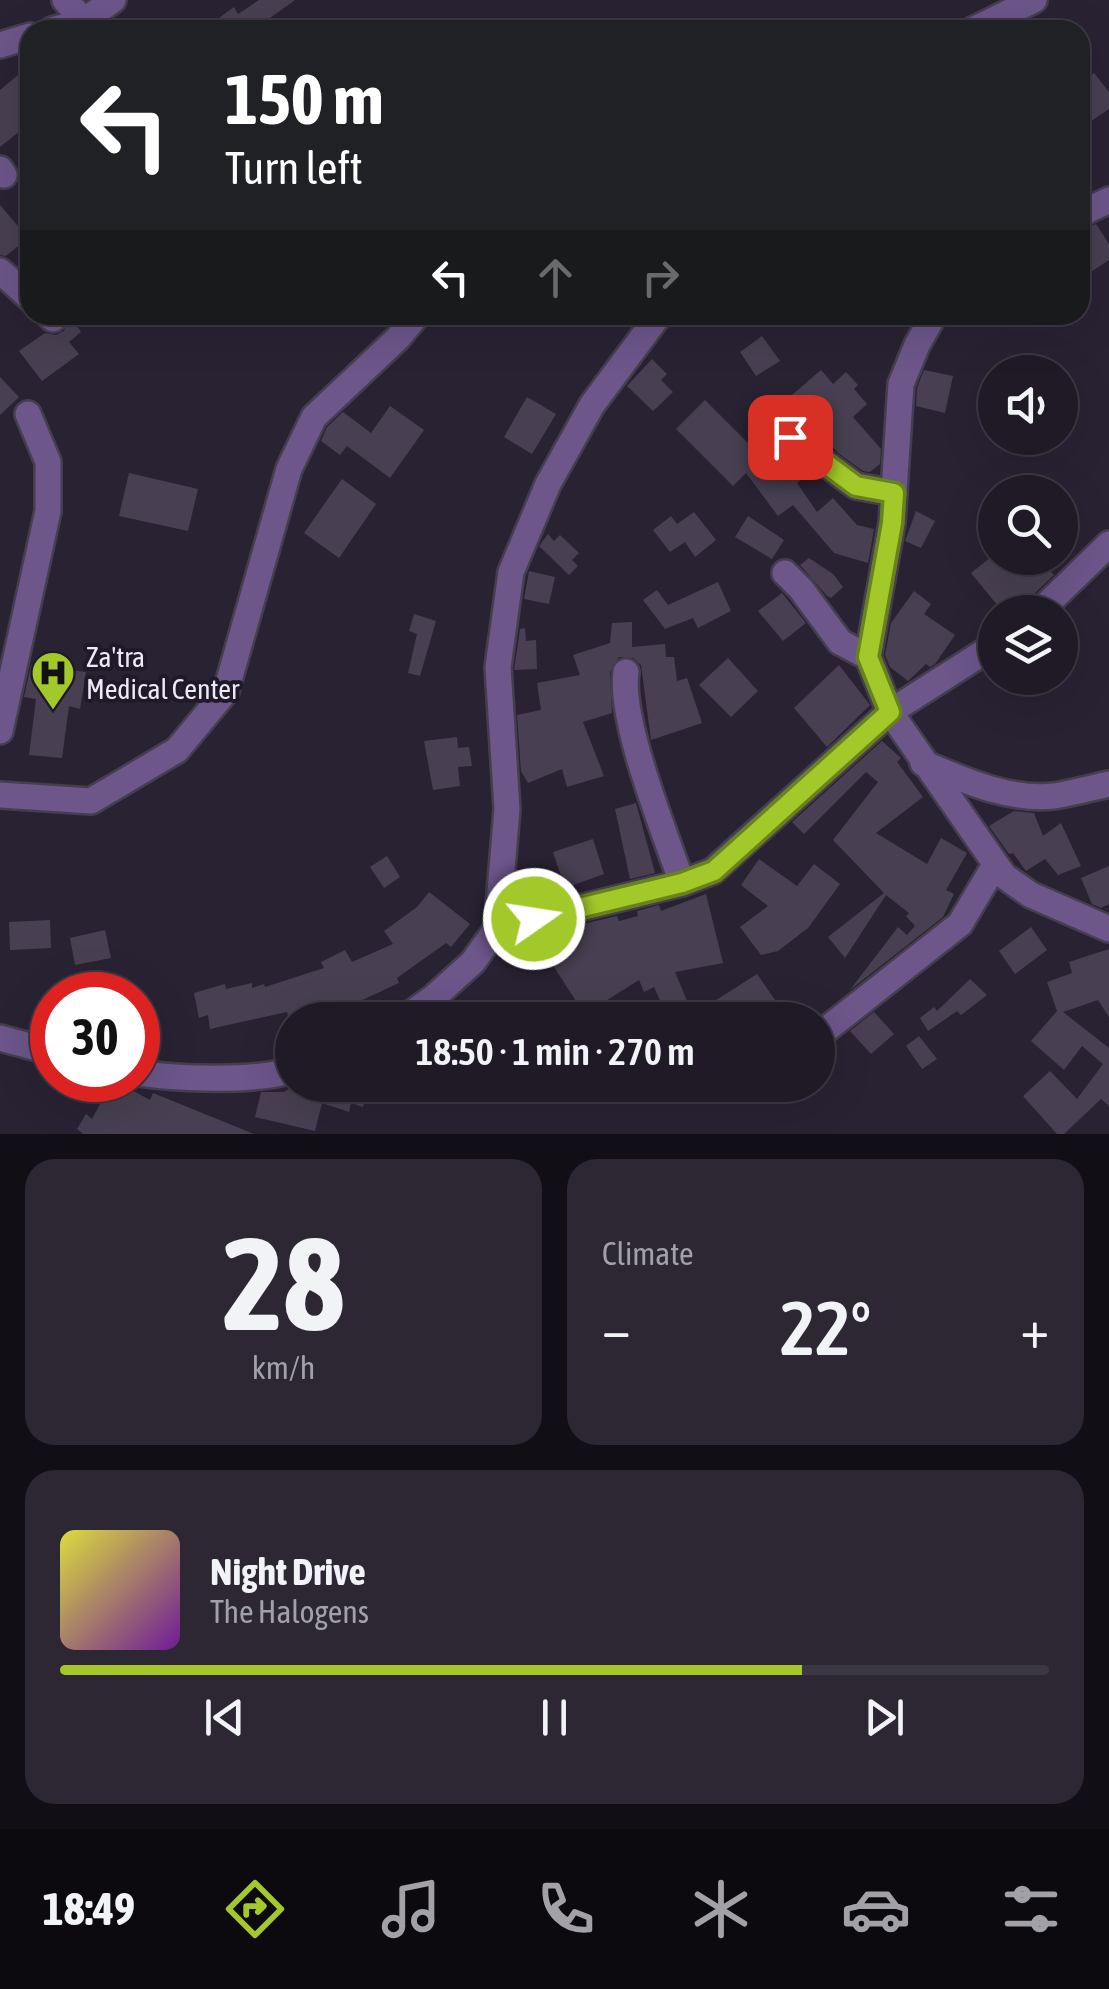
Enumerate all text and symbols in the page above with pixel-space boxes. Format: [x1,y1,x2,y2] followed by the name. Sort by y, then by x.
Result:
[225,59,384,139] text: 150 m
[60,60,190,190] icon: left
[225,142,363,194] text: Turn left
[423,250,478,305] icon: left
[528,250,583,305] icon: ahead
[633,250,688,305] icon: right
[978,355,1078,695] map controls
[978,355,1078,455] button: sound
[748,395,833,480] pin
[763,410,818,465] icon: arrive
[978,475,1078,575] button: search
[978,595,1078,695] button: layers
[86,641,240,705] place label: Za'tra Medical Center
[30,650,76,711] hospital icon: Za'tra Medical Center
[482,867,586,971] position arrow
[30,972,160,1102] speed limit sign: 30
[415,1030,695,1073] text: 18:50 · 1 min · 270 m
[222,1209,345,1358] text: 28
[602,1235,694,1272] text: Climate
[780,1285,871,1371] text: 22°
[602,1297,631,1360] text: −
[1020,1297,1049,1360] text: +
[252,1349,315,1386] text: km/h
[210,1550,366,1593] text: Night Drive
[210,1593,369,1630] text: The Halogens
[197,1690,252,1745] icon: previous
[527,1690,582,1745] icon: pause
[857,1690,912,1745] icon: next
[220,1874,290,1944] icon: directions
[376,1874,446,1944] icon: music
[531,1874,601,1944] icon: phone
[686,1874,756,1944] icon: climate
[841,1874,911,1944] icon: car
[996,1874,1066,1944] icon: filters
[43,1883,135,1935] text: 18:49

